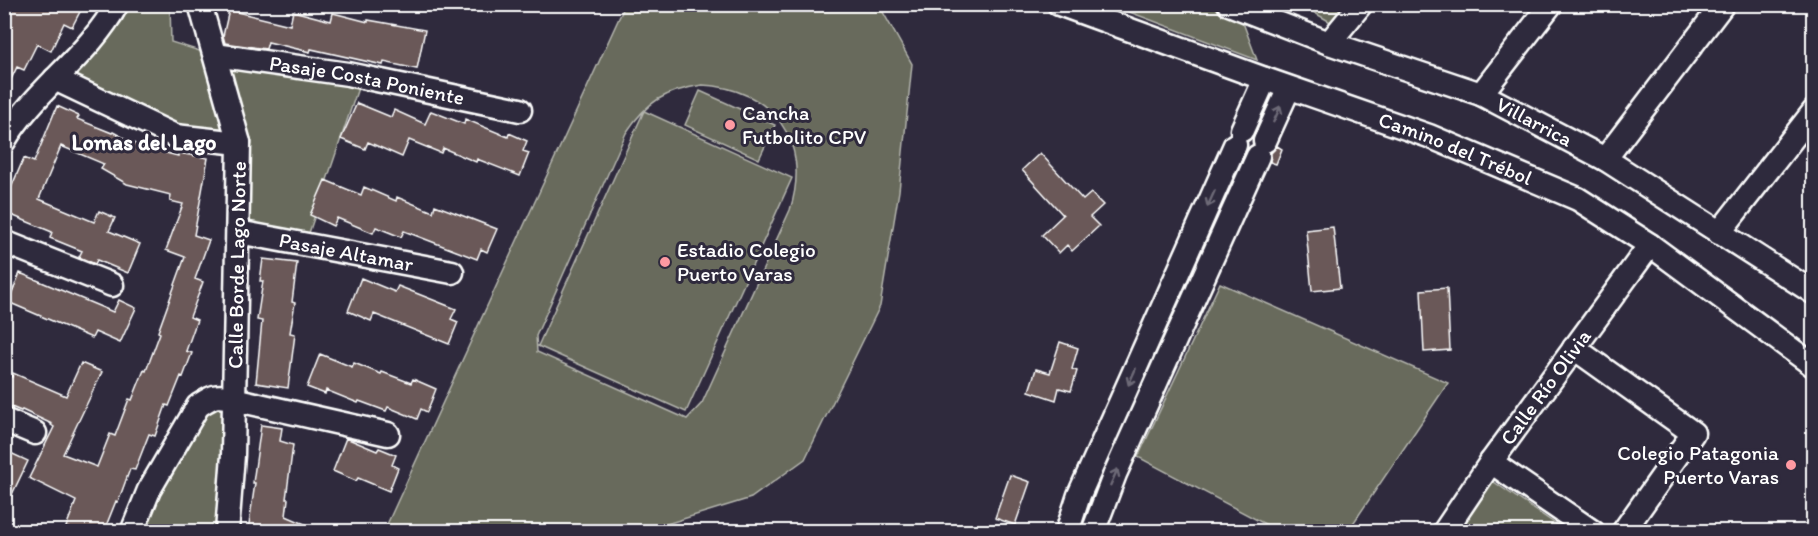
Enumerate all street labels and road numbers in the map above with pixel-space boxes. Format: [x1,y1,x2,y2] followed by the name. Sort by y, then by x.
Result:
[268,50,467,110] street label: Pasaje Costa Poniente
[1492,91,1577,152] street label: Villarrica
[1375,106,1536,190] street label: Camino del Trébol
[222,161,251,369] street label: Calle Borde Lago Norte
[277,227,416,277] street label: Pasaje Altamar
[1495,324,1596,450] street label: Calle Río Olivia

